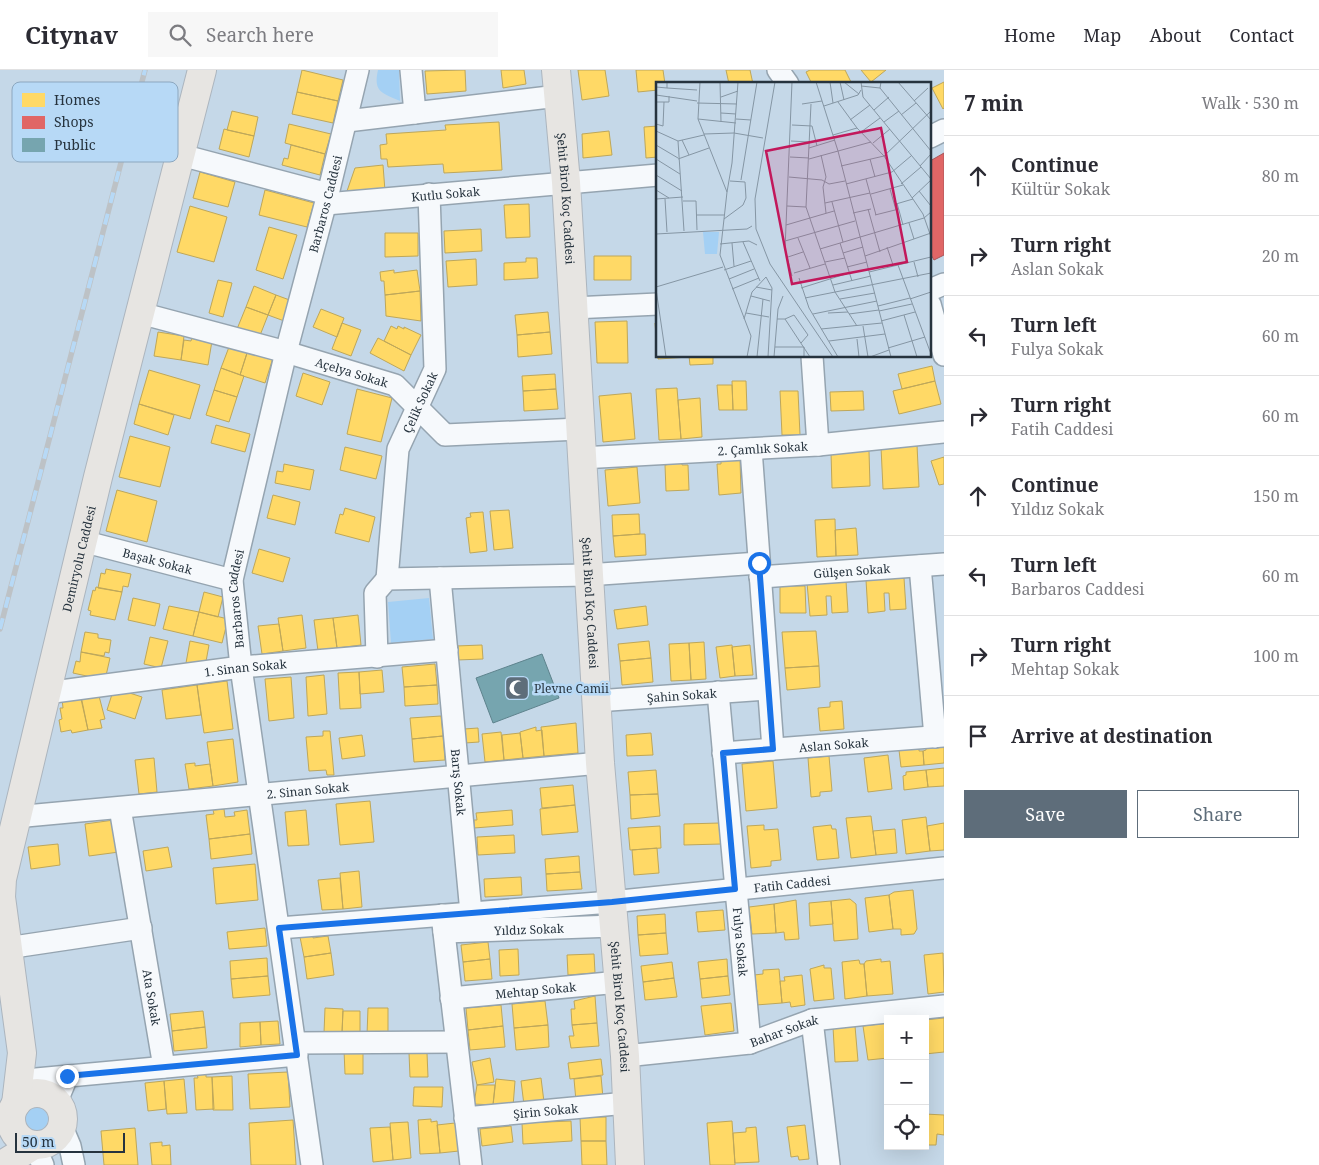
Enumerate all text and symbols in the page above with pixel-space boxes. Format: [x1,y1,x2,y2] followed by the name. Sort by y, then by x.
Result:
[148,12,498,57] search box
[25,18,118,51] text: Citynav
[166,21,194,49] icon: search
[206,22,314,48] text: Search here
[1004,23,1055,47] text: Home
[1083,23,1121,47] text: Map
[1149,23,1201,47] text: About
[1229,23,1294,47] text: Contact
[12,82,178,162] legend
[656,82,932,358] inset map
[964,89,1023,117] text: 7 min
[54,90,100,109] text: Homes
[1202,92,1299,114] text: Walk · 530 m
[54,112,94,131] text: Shops
[553,132,579,265] street label: Şehit Birol Koç Caddesi
[54,135,96,154] text: Public
[1011,152,1099,178] text: Continue
[304,153,346,255] street label: Barbaros Caddesi
[964,162,992,190] icon: ahead
[1262,165,1299,187] text: 80 m
[1011,178,1110,200] text: Kültür Sokak
[411,182,482,205] street label: Kutlu Sokak
[1011,232,1111,258] text: Turn right
[964,242,992,270] icon: right
[1262,245,1299,267] text: 20 m
[1011,258,1104,280] text: Aslan Sokak
[1011,312,1097,338] text: Turn left
[964,322,992,350] icon: left
[1262,325,1299,347] text: 60 m
[1011,338,1103,360] text: Fulya Sokak
[313,353,391,391] street label: Açelya Sokak
[398,368,442,436] street label: Çelik Sokak
[1011,392,1111,418] text: Turn right
[964,402,992,430] icon: right
[1262,405,1299,427] text: 60 m
[1011,418,1113,440] text: Fatih Caddesi
[717,437,809,459] street label: 2. Çamlık Sokak
[1011,472,1099,498] text: Continue
[964,482,992,510] icon: ahead
[1253,485,1299,507] text: 150 m
[1011,498,1104,520] text: Yıldız Sokak
[58,504,99,614] street label: Demiryolu Caddesi
[578,537,603,669] street label: Şehit Birol Koç Caddesi
[121,543,195,578] street label: Başak Sokak
[223,547,248,649] street label: Barbaros Caddesi
[748,552,771,575] route start
[1011,552,1097,578] text: Turn left
[813,559,892,582] street label: Gülşen Sokak
[964,562,992,590] icon: left
[1262,565,1299,587] text: 60 m
[1011,578,1144,600] text: Barbaros Caddesi
[1011,632,1111,658] text: Turn right
[964,642,992,670] icon: right
[1253,645,1299,667] text: 100 m
[203,655,288,680] street label: 1. Sinan Sokak
[1011,658,1119,680] text: Mehtap Sokak
[504,675,530,701] mosque icon: Plevne Camii
[534,680,609,697] place label: Plevne Camii
[646,684,718,706] street label: Şahin Sokak
[964,722,992,750] icon: arrive
[1011,723,1213,749] text: Arrive at destination
[798,733,870,756] street label: Aslan Sokak
[447,748,471,817] street label: Barış Sokak
[266,778,351,802] street label: 2. Sinan Sokak
[964,790,1127,838] button: Save
[1137,790,1299,838] button: Share
[753,871,831,896] street label: Fatih Caddesi
[729,907,752,978] street label: Fulya Sokak
[493,919,565,939] street label: Yıldız Sokak
[607,940,634,1073] street label: Şehit Birol Koç Caddesi
[139,968,165,1028] street label: Ata Sokak
[494,978,578,1002] street label: Mehtap Sokak
[747,1011,820,1051] street label: Bahar Sokak
[884,1015,929,1150] map controls
[884,1015,929,1060] button: +
[884,1060,929,1105] button: −
[56,1065,79,1088] route end
[512,1099,580,1122] street label: Şirin Sokak
[884,1105,929,1150] button: locate
[15,1130,125,1153] scale bar
[22,1132,55,1151] text: 50 m

